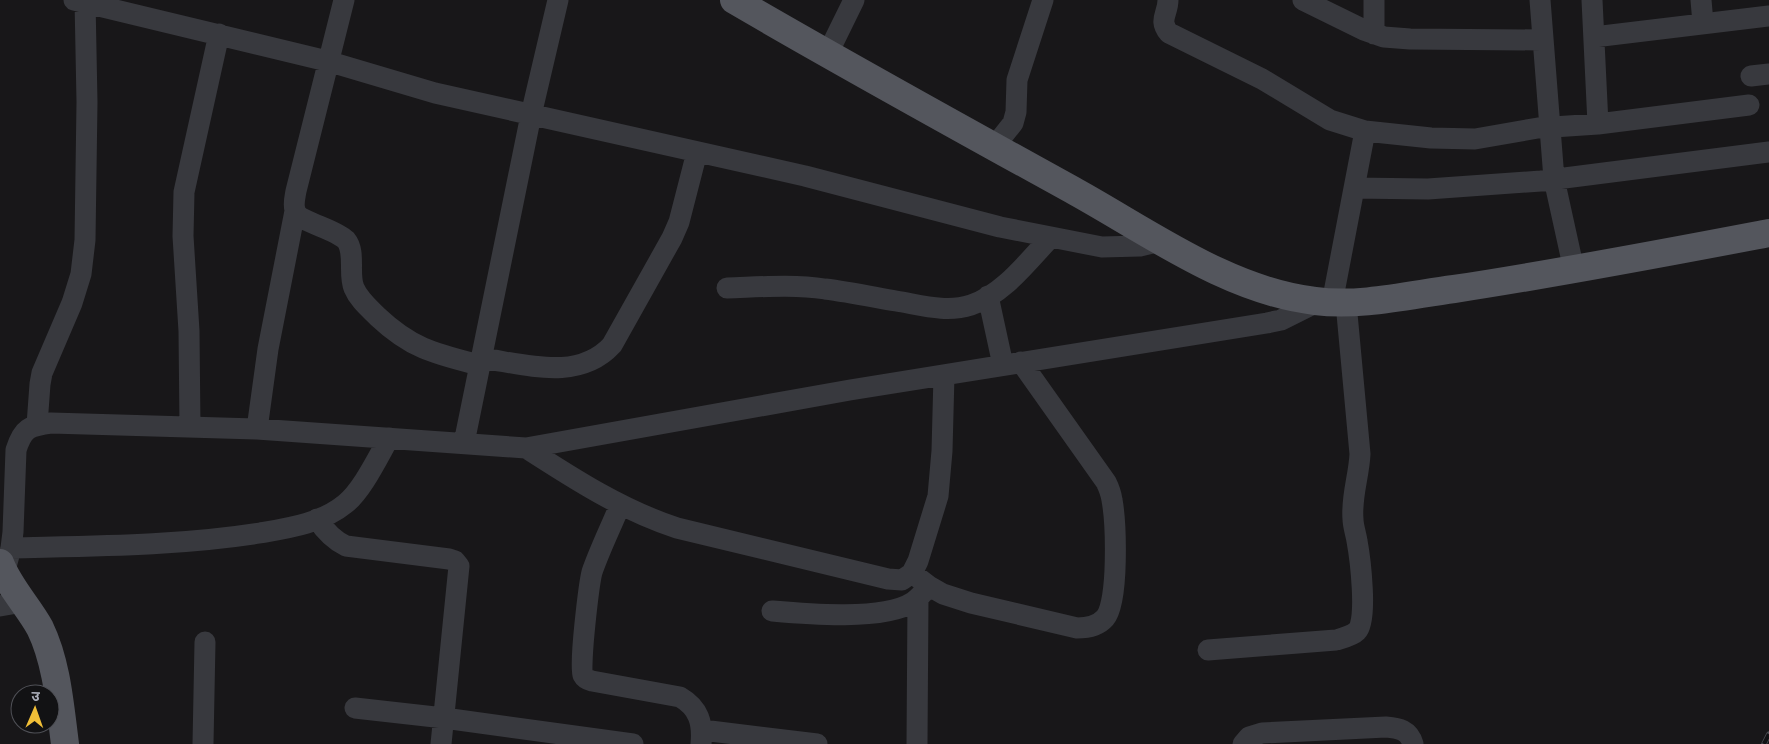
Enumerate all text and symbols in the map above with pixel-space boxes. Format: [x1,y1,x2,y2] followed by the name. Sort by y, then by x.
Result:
[10,684,60,734] north arrow
[31,688,41,705] text: उ

